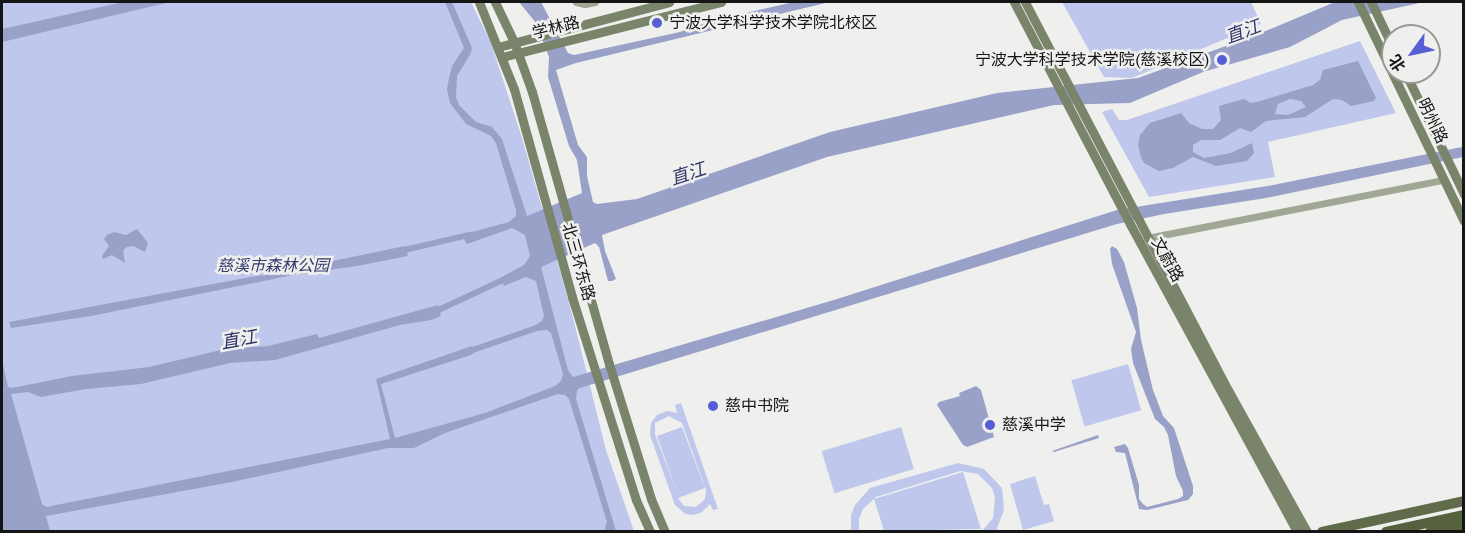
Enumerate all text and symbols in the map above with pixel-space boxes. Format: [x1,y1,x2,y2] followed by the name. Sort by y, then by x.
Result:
[530,13,582,43] street label: 学林路
[669,13,877,33] place label: 宁波大学科学技术学院北校区
[650,16,664,30] marker: 宁波大学科学技术学院北校区
[1222,16,1264,48] water label: 直江
[1381,24,1441,84] north arrow
[975,50,1210,70] place label: 宁波大学科学技术学院(慈溪校区)
[1386,52,1409,74] text: 北
[1215,53,1229,67] marker: 宁波大学科学技术学院(慈溪校区)
[1413,95,1451,147] street label: 明州路
[668,158,708,190] water label: 直江
[558,221,598,303] street label: 北三环东路
[1147,234,1187,286] street label: 文蔚路
[217,256,329,276] park label: 慈溪市森林公园
[219,326,259,354] water label: 直江
[725,396,789,416] place label: 慈中书院
[706,399,720,413] marker: 慈中书院
[1002,415,1066,435] place label: 慈溪中学
[983,418,997,432] marker: 慈溪中学

